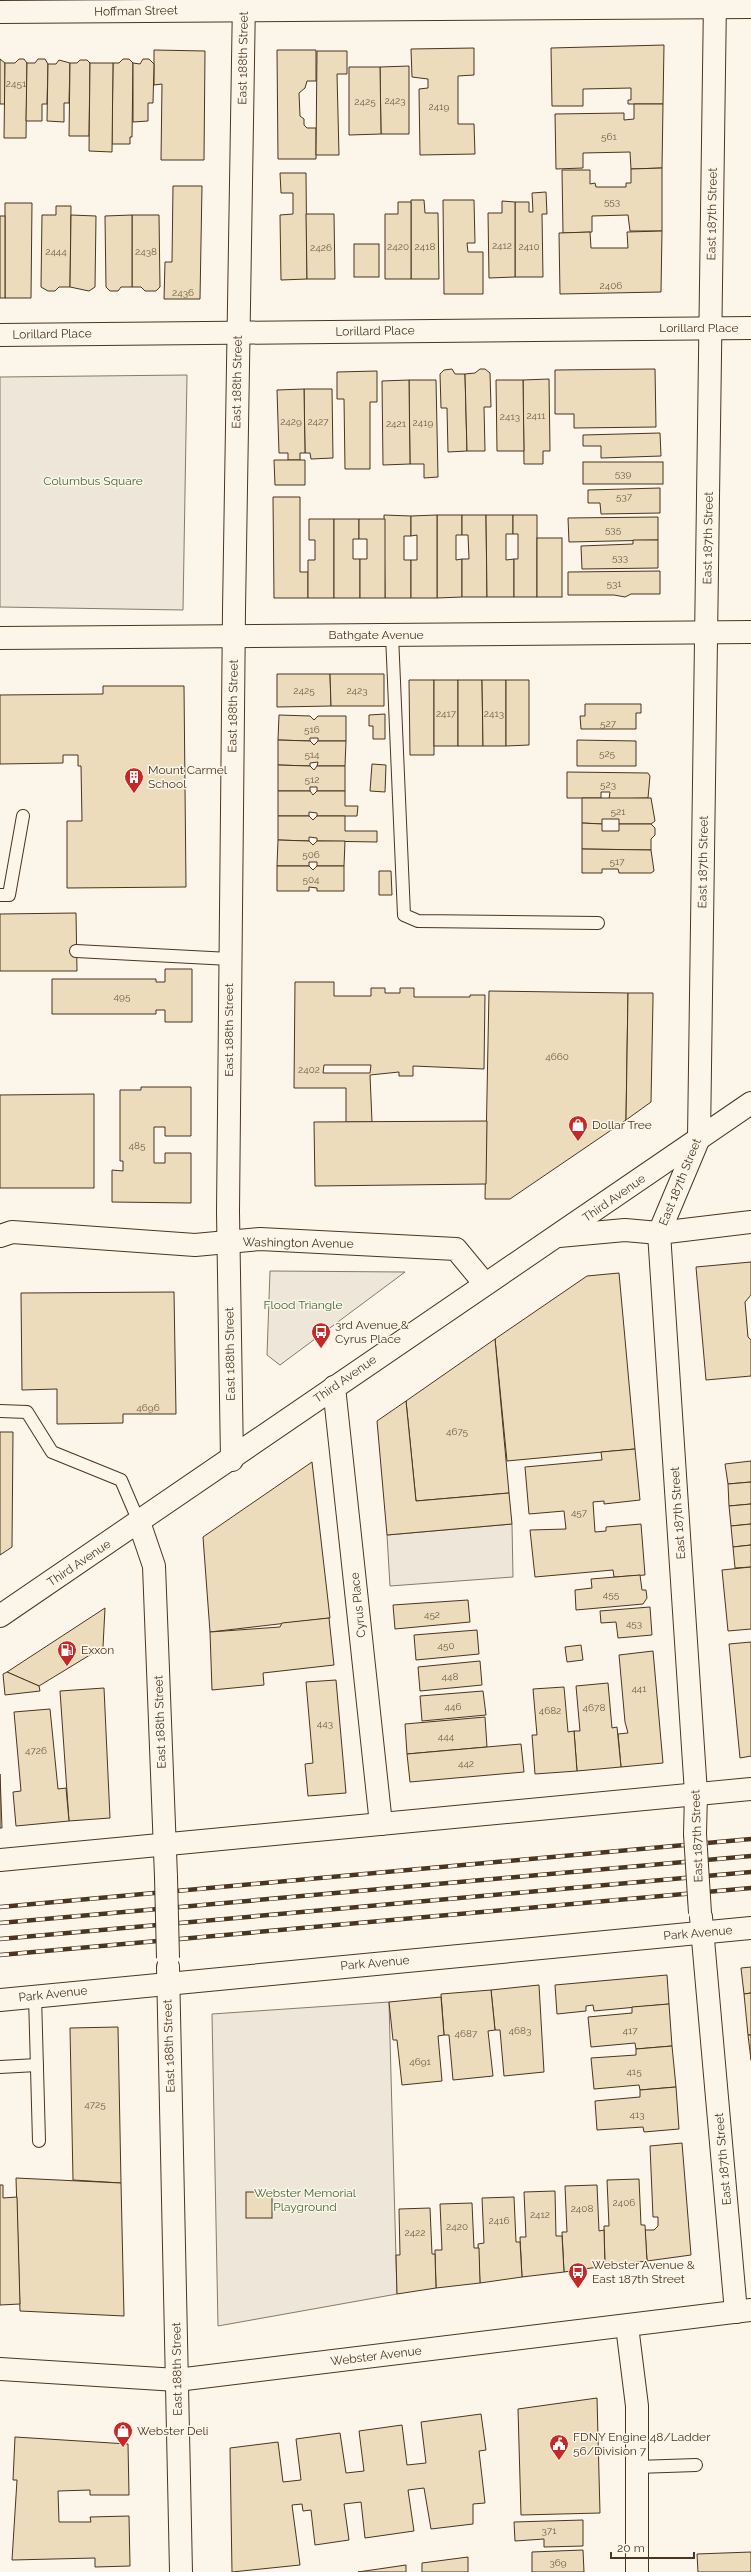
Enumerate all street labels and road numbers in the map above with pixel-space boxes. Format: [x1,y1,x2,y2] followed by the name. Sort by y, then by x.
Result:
[94,3,178,19] street label: Hoffman Street
[235,11,251,105] street label: East 188th Street
[704,168,720,260] street label: East 187th Street
[659,321,739,335] street label: Lorillard Place
[335,323,415,339] street label: Lorillard Place
[12,326,92,342] street label: Lorillard Place
[229,335,245,429] street label: East 188th Street
[700,492,716,584] street label: East 187th Street
[328,628,424,642] street label: Bathgate Avenue
[225,659,241,753] street label: East 188th Street
[695,816,711,908] street label: East 187th Street
[222,983,236,1077] street label: East 188th Street
[656,1136,704,1228] street label: East 187th Street
[580,1171,648,1225] street label: Third Avenue
[242,1235,354,1251] street label: Washington Avenue
[222,1307,238,1401] street label: East 188th Street
[311,1352,379,1406] street label: Third Avenue
[668,1466,688,1560] street label: East 187th Street
[45,1537,113,1589] street label: Third Avenue
[348,1572,368,1638] street label: Cyrus Place
[151,1675,169,1769] street label: East 188th Street
[688,1789,706,1883] street label: East 187th Street
[663,1923,733,1943] street label: Park Avenue
[340,1953,410,1973] street label: Park Avenue
[18,1983,88,2005] street label: Park Avenue
[160,1999,178,2093] street label: East 188th Street
[712,2112,734,2206] street label: East 187th Street
[169,2322,185,2416] street label: East 188th Street
[330,2343,422,2369] street label: Webster Avenue

